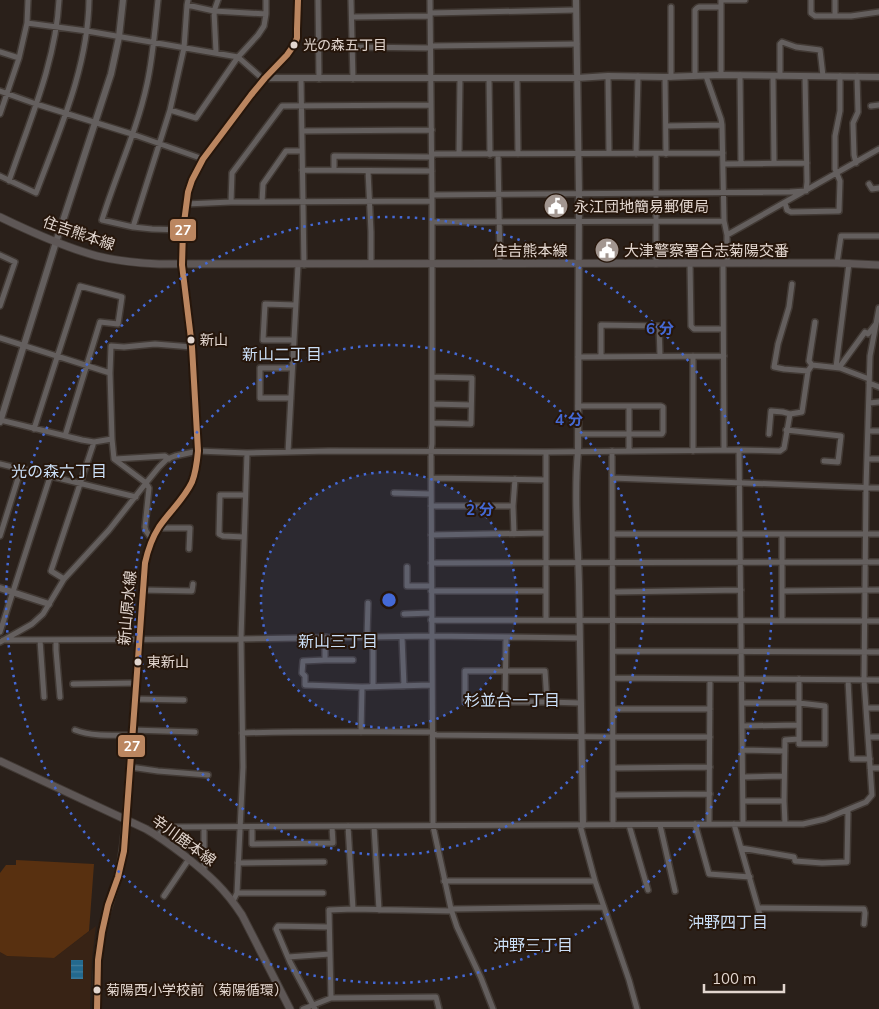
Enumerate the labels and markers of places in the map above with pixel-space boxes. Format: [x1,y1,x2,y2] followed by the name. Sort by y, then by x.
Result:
[303,36,387,54] place label: 光の森五丁目
[289,40,299,50] marker: 光の森五丁目
[543,193,569,219] public building icon: 永江団地簡易郵便局
[574,197,709,216] place label: 永江団地簡易郵便局
[594,237,620,263] public building icon: 大津警察署合志菊陽交番
[624,241,789,260] place label: 大津警察署合志菊陽交番
[200,331,228,349] place label: 新山
[186,335,196,345] marker: 新山
[380,591,398,609] centre of rings
[147,653,189,671] place label: 東新山
[133,657,143,667] marker: 東新山
[106,981,288,999] place label: 菊陽西小学校前（菊陽循環）
[92,985,102,995] marker: 菊陽西小学校前（菊陽循環）

